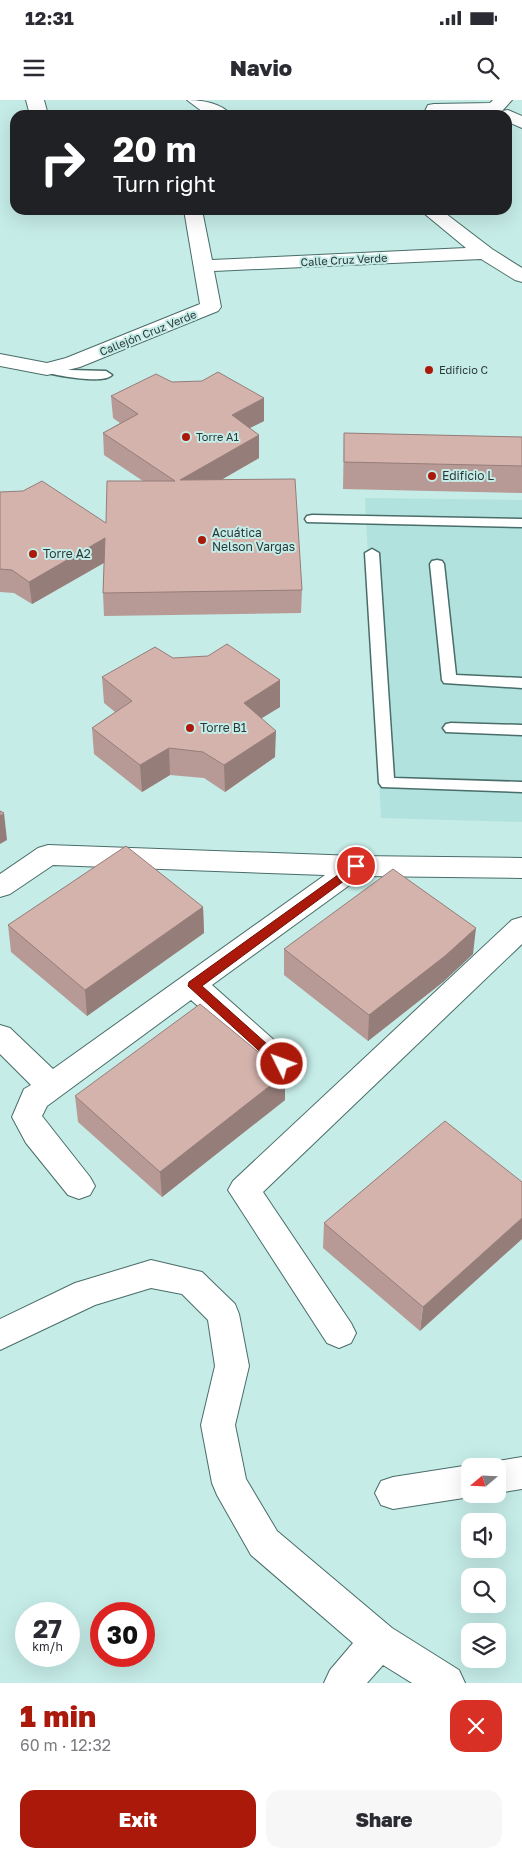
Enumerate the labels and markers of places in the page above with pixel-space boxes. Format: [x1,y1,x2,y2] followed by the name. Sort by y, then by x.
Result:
[439,363,488,376] place label: Edificio C
[423,364,435,376] marker: Edificio C
[196,430,239,443] place label: Torre A1
[180,431,192,443] marker: Torre A1
[442,468,494,483] place label: Edificio L
[426,470,438,482] marker: Edificio L
[212,525,295,554] place label: Acuática Nelson Vargas
[196,534,208,546] marker: Acuática Nelson Vargas
[43,546,91,561] place label: Torre A2
[27,548,39,560] marker: Torre A2
[200,720,247,735] place label: Torre B1
[184,722,196,734] marker: Torre B1
[335,845,377,887] pin

